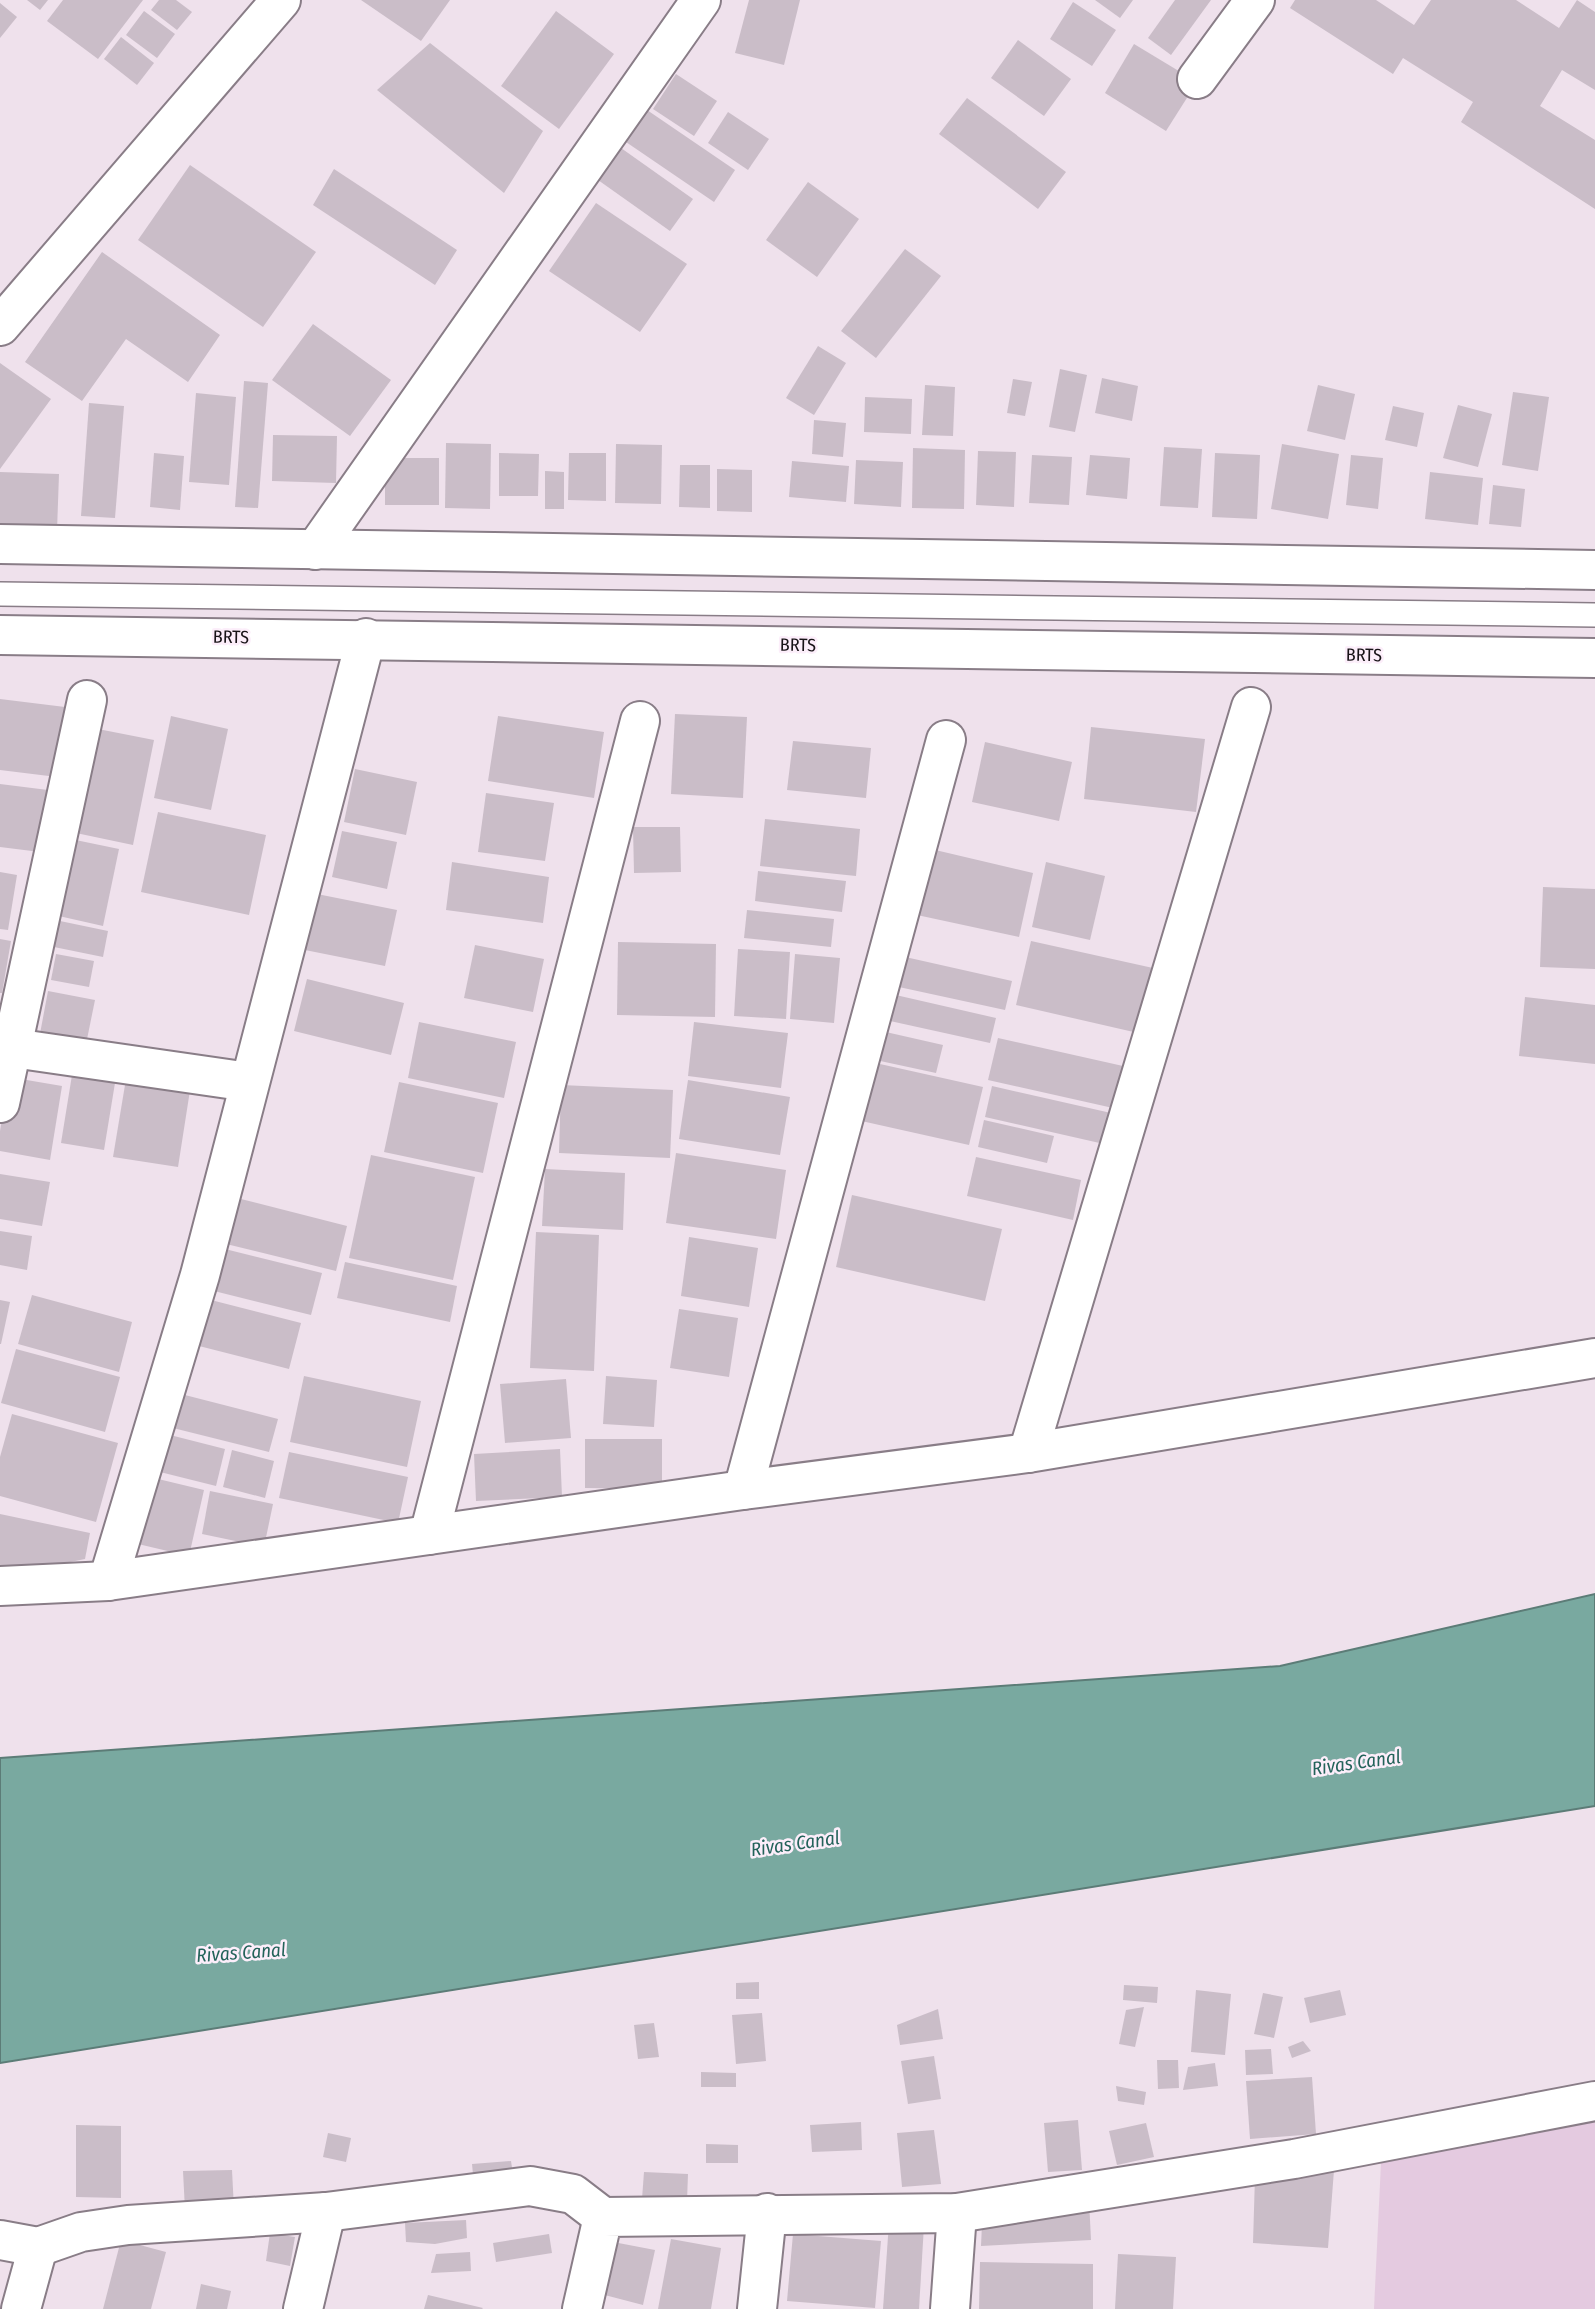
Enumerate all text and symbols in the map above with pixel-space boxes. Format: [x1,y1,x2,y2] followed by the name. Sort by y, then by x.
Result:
[213,626,249,648] street label: BRTS
[780,634,816,656] street label: BRTS
[1346,644,1382,666] street label: BRTS
[1310,1745,1402,1780] water label: Rivas Canal
[749,1826,841,1861] water label: Rivas Canal
[196,1938,287,1967] water label: Rivas Canal

